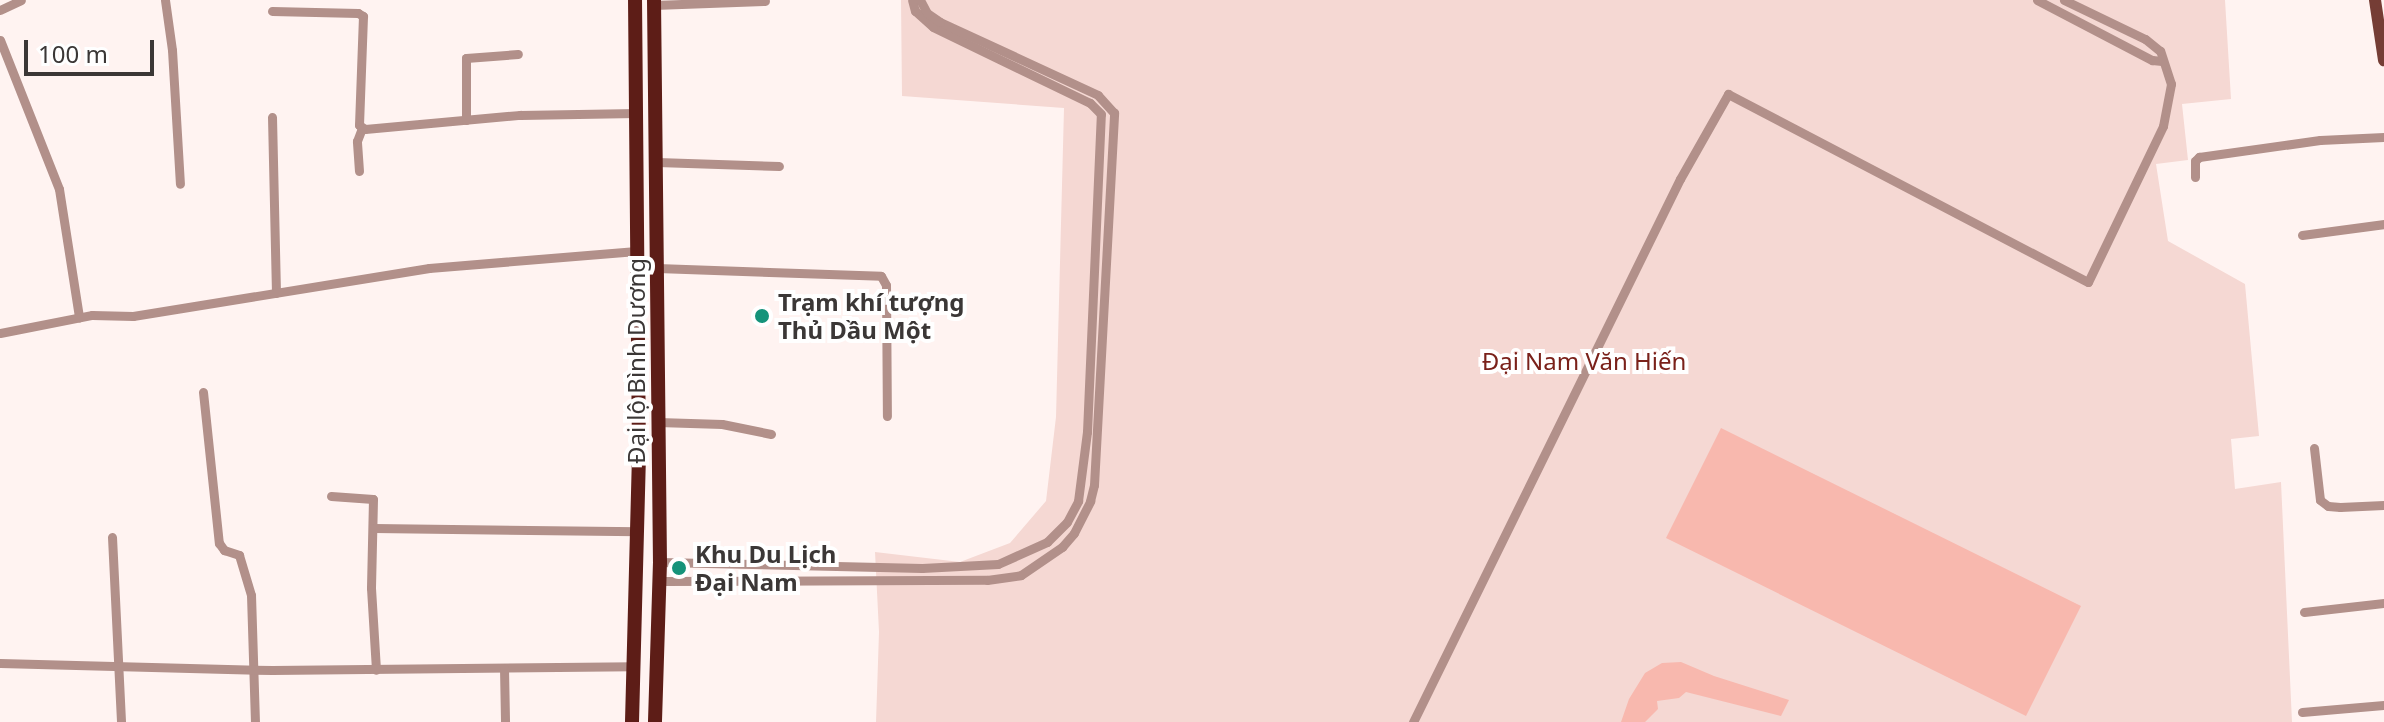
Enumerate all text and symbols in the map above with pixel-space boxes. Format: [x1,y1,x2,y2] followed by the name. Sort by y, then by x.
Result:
[28,24,158,74] scale bar
[38,37,108,70] text: 100 m
[622,258,650,464] street label: Đại lộ Bình Dương
[778,288,965,344] place label: Trạm khí tượng Thủ Dầu Một
[753,307,771,325] marker: Trạm khí tượng Thủ Dầu Một
[1482,347,1686,375] park label: Đại Nam Văn Hiến
[695,540,836,596] place label: Khu Du Lịch Đại Nam
[670,559,688,577] marker: Khu Du Lịch Đại Nam

